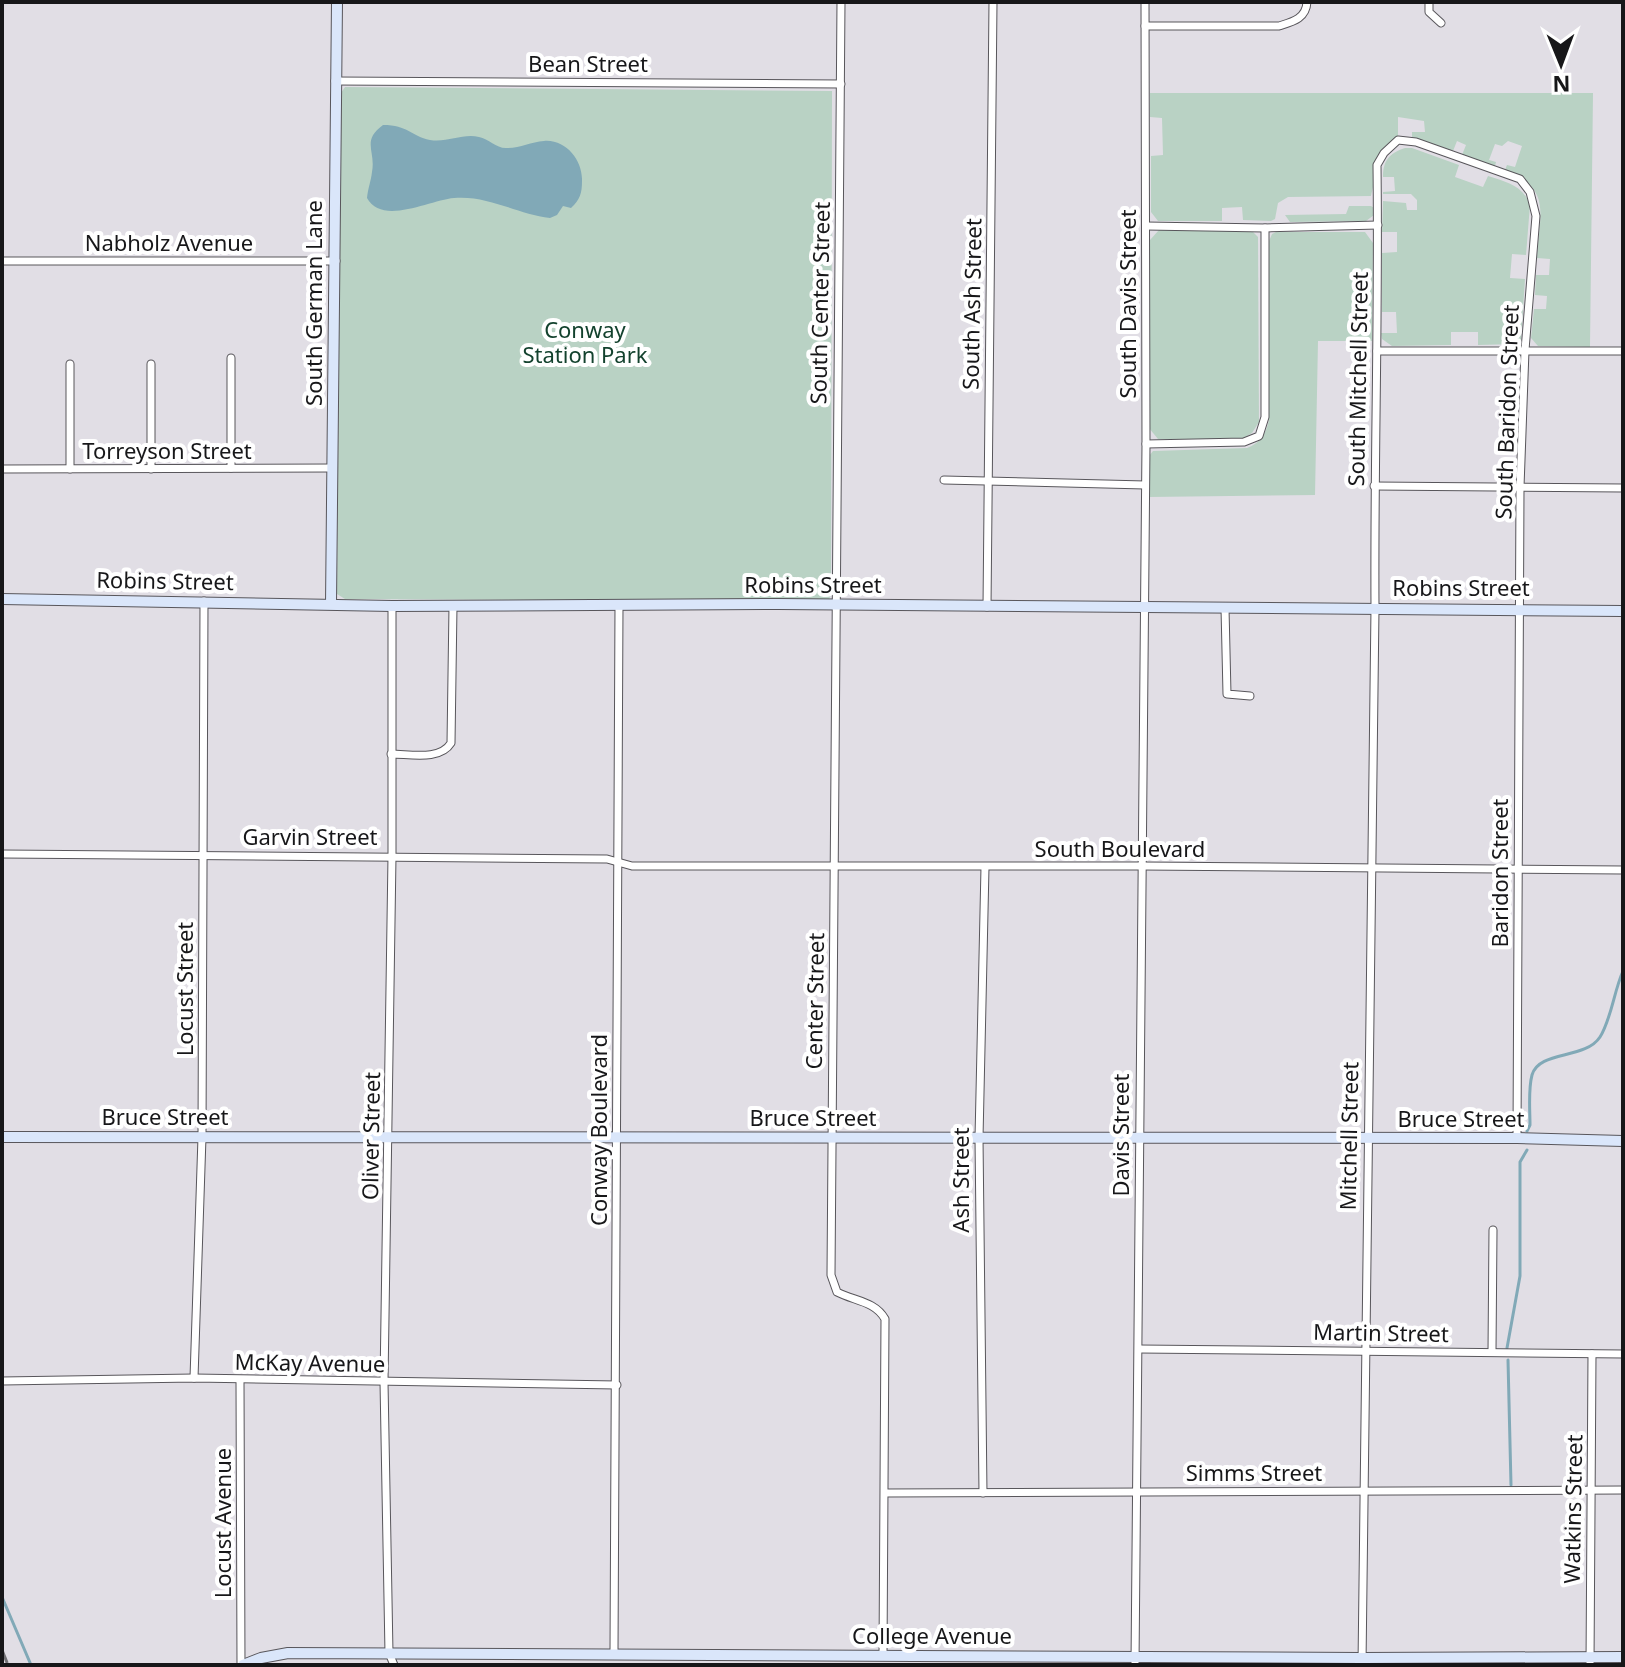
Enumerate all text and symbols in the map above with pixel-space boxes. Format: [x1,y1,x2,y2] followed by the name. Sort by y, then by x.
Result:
[1521,24,1601,104] north arrow
[528,48,648,78] street label: Bean Street
[1552,70,1571,100] text: N
[298,200,328,406] street label: South German Lane
[802,201,836,405] street label: South Center Street
[1112,209,1142,399] street label: South Davis Street
[955,218,987,390] street label: South Ash Street
[85,227,253,257] street label: Nabholz Avenue
[1340,271,1374,487] street label: South Mitchell Street
[1487,304,1525,520] street label: South Baridon Street
[522,314,648,369] park label: Conway Station Park
[82,435,252,465] street label: Torreyson Street
[96,564,234,596] street label: Robins Street
[744,569,882,599] street label: Robins Street
[1392,572,1530,602] street label: Robins Street
[1484,798,1514,948] street label: Baridon Street
[242,821,378,851] street label: Garvin Street
[1035,833,1205,863] street label: South Boulevard
[169,922,199,1056] street label: Locust Street
[798,932,830,1069] street label: Center Street
[583,1034,613,1226] street label: Conway Boulevard
[1332,1061,1364,1211] street label: Mitchell Street
[354,1072,386,1200] street label: Oliver Street
[1105,1073,1135,1196] street label: Davis Street
[101,1101,229,1131] street label: Bruce Street
[749,1102,877,1132] street label: Bruce Street
[1397,1103,1525,1133] street label: Bruce Street
[945,1127,975,1233] street label: Ash Street
[1313,1316,1449,1348] street label: Martin Street
[234,1346,386,1378] street label: McKay Avenue
[1556,1434,1588,1584] street label: Watkins Street
[207,1448,237,1598] street label: Locust Avenue
[1186,1457,1322,1487] street label: Simms Street
[852,1620,1012,1650] street label: College Avenue

